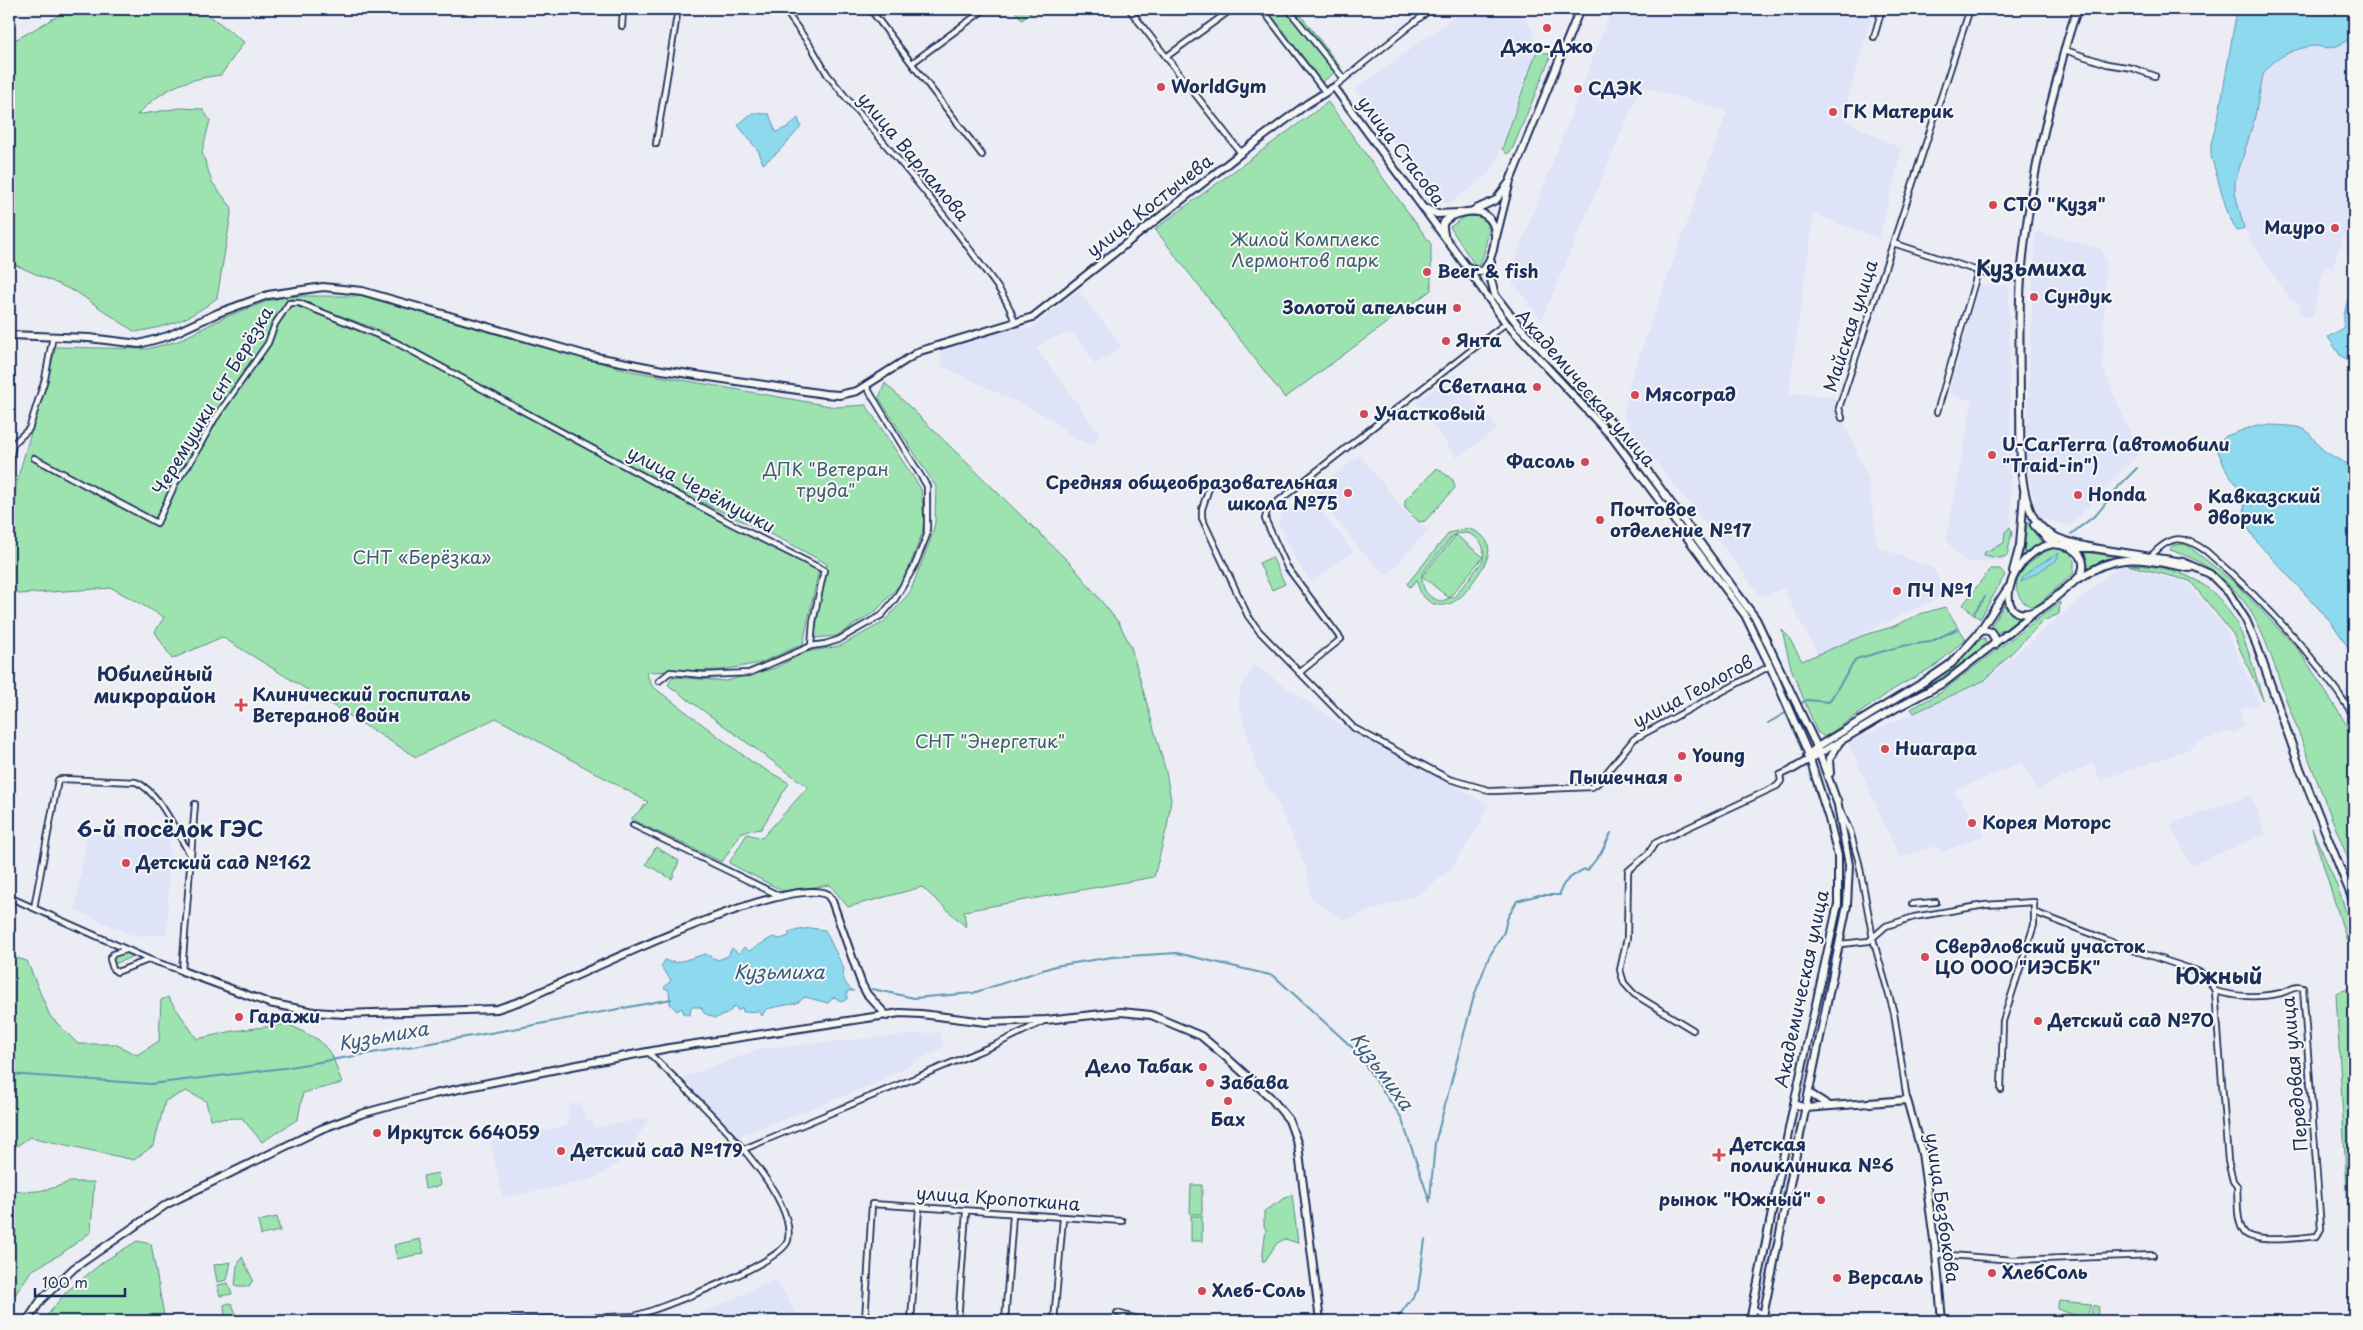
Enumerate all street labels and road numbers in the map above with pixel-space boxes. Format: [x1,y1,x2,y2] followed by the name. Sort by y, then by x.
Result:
[852,86,977,227] street label: улица Варламова
[1352,89,1453,211] street label: улица Стасова
[1080,146,1219,263] street label: улица Костычева
[1816,255,1884,395] street label: Майская улица
[145,300,279,500] street label: Черемушки снт Берёзка
[1510,302,1663,472] street label: Академическая улица
[623,438,781,539] street label: улица Черёмушки
[1627,647,1758,734] street label: улица Геологов
[1766,887,1835,1090] street label: Академическая улица
[2273,995,2314,1153] street label: Передовая улица
[1920,1131,1968,1285] street label: улица Безбокова
[915,1178,1082,1217] street label: улица Кропоткина

